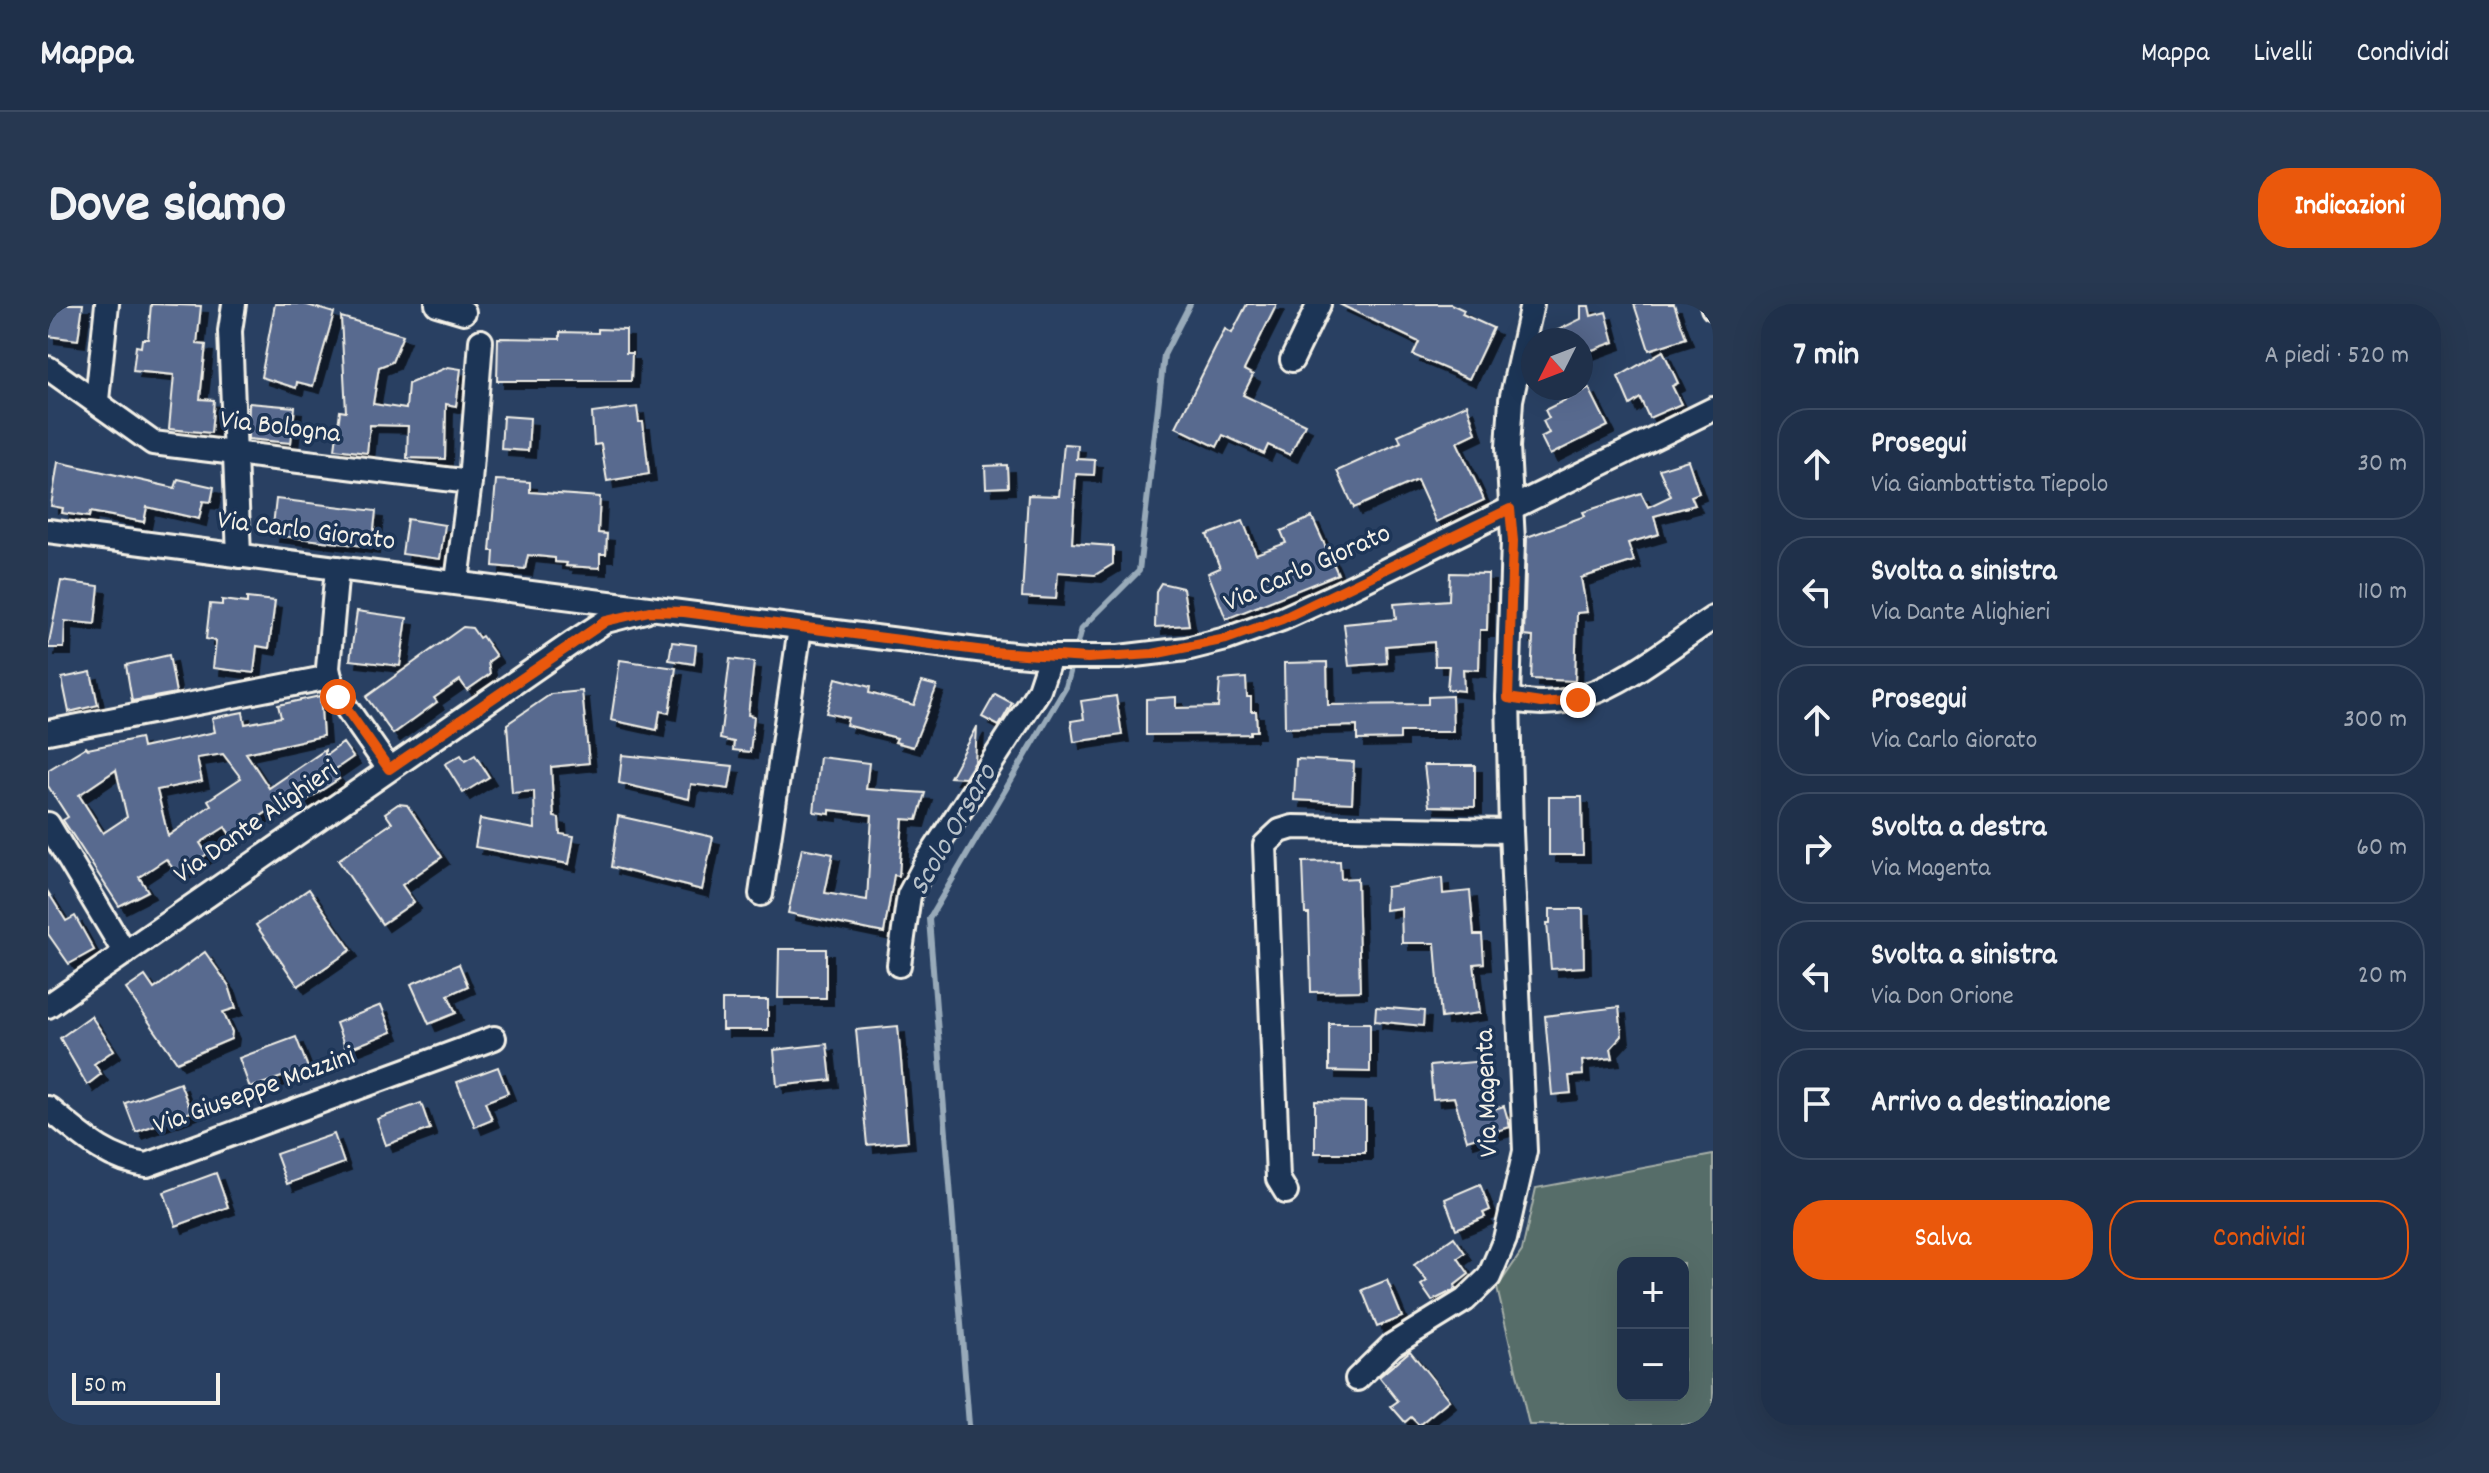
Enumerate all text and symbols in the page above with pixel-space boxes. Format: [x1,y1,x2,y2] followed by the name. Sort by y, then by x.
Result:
[40,28,133,83] text: Mappa
[2141,35,2209,75] text: Mappa
[2253,35,2312,75] text: Livelli
[2356,35,2449,75] text: Condividi
[48,168,286,248] text: Dove siamo
[2258,168,2441,248] button: Indicazioni
[1521,328,1593,400] north arrow
[1793,332,1859,381] text: 7 min
[2264,338,2409,375] text: A piedi · 520 m
[217,402,344,456] street label: Via Bologna
[1871,424,1967,467] text: Prosegui
[1795,442,1839,486] icon: ahead
[2357,446,2407,483] text: 30 m
[1871,467,2108,504] text: Via Giambattista Tiepolo
[215,502,397,564] street label: Via Carlo Giorato
[1218,515,1398,625] street label: Via Carlo Giorato
[1871,552,2057,595] text: Svolta a sinistra
[1795,570,1839,614] icon: left
[2358,574,2407,611] text: 110 m
[1871,595,2050,632] text: Via Dante Alighieri
[320,679,356,715] route start
[1871,680,1967,723] text: Prosegui
[1560,682,1596,718] route end
[1795,698,1839,742] icon: ahead
[2343,702,2407,739] text: 300 m
[1871,723,2037,760] text: Via Carlo Giorato
[167,752,347,896] street label: Via Dante Alighieri
[900,756,1011,905] water label: Scolo Orsaro
[1871,808,2046,851] text: Svolta a destra
[1795,826,1839,870] icon: right
[2356,830,2407,867] text: 60 m
[1871,851,1990,888] text: Via Magenta
[1871,936,2057,979] text: Svolta a sinistra
[1795,954,1839,998] icon: left
[2358,958,2407,995] text: 20 m
[1871,979,2014,1016] text: Via Don Orione
[1467,1027,1511,1158] street label: Via Magenta
[148,1038,362,1148] street label: Via Giuseppe Mazzini
[1795,1082,1839,1126] icon: arrive
[1871,1083,2111,1126] text: Arrivo a destinazione
[1793,1200,2093,1280] button: Salva
[2109,1200,2409,1280] button: Condividi
[1617,1257,1689,1401] map controls
[1617,1257,1689,1329] button: +
[1617,1329,1689,1401] button: −
[72,1369,220,1405] scale bar
[84,1371,126,1402] text: 50 m

